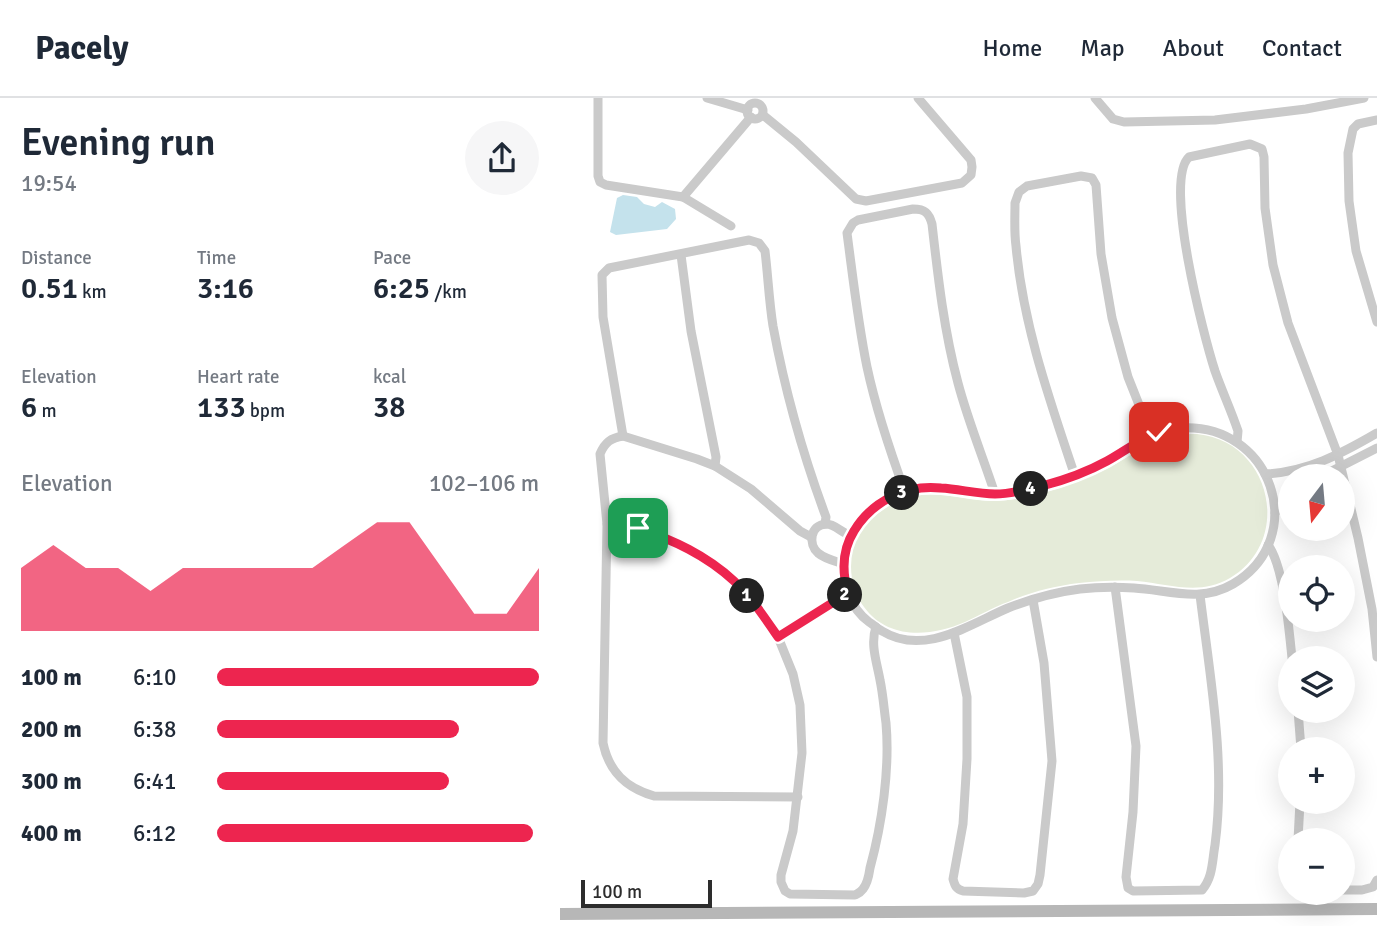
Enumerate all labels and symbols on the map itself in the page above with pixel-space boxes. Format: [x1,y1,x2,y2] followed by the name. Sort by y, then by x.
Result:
[1129,402,1189,462] pin
[1278,464,1354,541] north arrow
[1014,472,1049,506] pin: 4
[884,476,920,510] pin: 3
[608,498,668,558] pin
[730,578,764,614] pin: 1
[828,578,862,612] pin: 2
[581,877,712,909] scale bar

